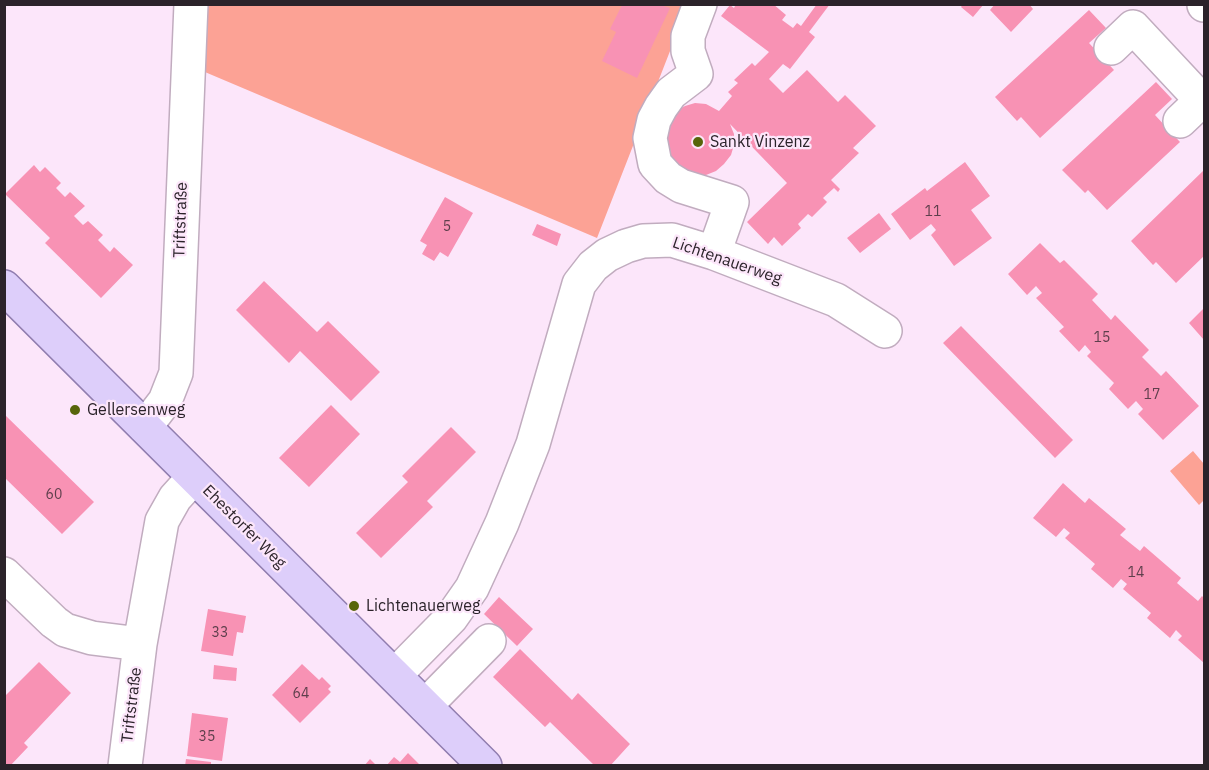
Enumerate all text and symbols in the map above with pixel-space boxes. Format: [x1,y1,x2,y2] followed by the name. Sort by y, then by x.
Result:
[710,132,810,152] place label: Sankt Vinzenz
[691,135,705,149] marker: Sankt Vinzenz
[170,182,192,258] street label: Triftstraße
[925,204,941,220] house number: 11
[443,219,451,235] house number: 5
[670,233,784,289] street label: Lichtenauerweg
[1094,330,1110,346] house number: 15
[1144,387,1160,403] house number: 17
[87,400,185,420] place label: Gellersenweg
[68,403,82,417] marker: Gellersenweg
[198,481,290,573] street label: Ehestorfer Weg
[46,487,62,503] house number: 60
[1128,565,1144,581] house number: 14
[366,596,480,616] place label: Lichtenauerweg
[347,599,361,613] marker: Lichtenauerweg
[212,625,228,641] house number: 33
[118,666,146,744] street label: Triftstraße
[293,686,309,702] house number: 64
[199,729,215,745] house number: 35

